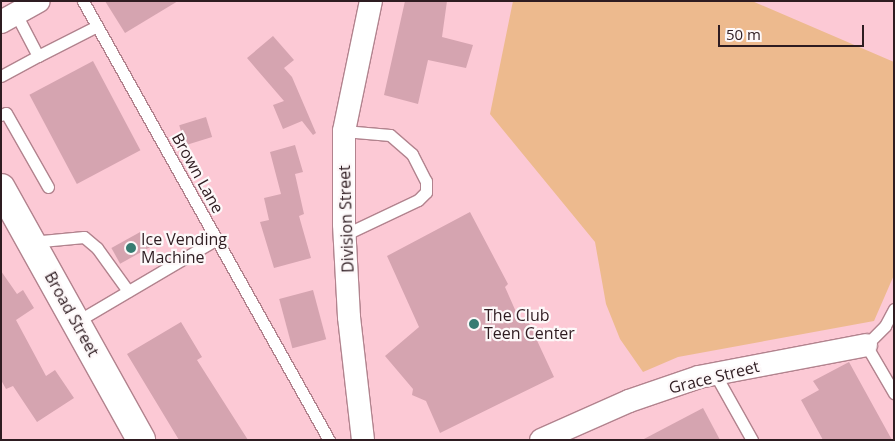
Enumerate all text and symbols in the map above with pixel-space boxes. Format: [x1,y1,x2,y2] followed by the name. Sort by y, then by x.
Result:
[720,15,866,47] scale bar
[726,24,761,44] text: 50 m
[168,129,228,217] street label: Brown Lane
[335,165,357,273] street label: Division Street
[141,229,227,267] place label: Ice Vending Machine
[125,242,137,254] marker: Ice Vending Machine
[41,268,103,360] street label: Broad Street
[484,305,575,343] place label: The Club Teen Center
[468,318,480,330] marker: The Club Teen Center
[667,356,761,398] street label: Grace Street

